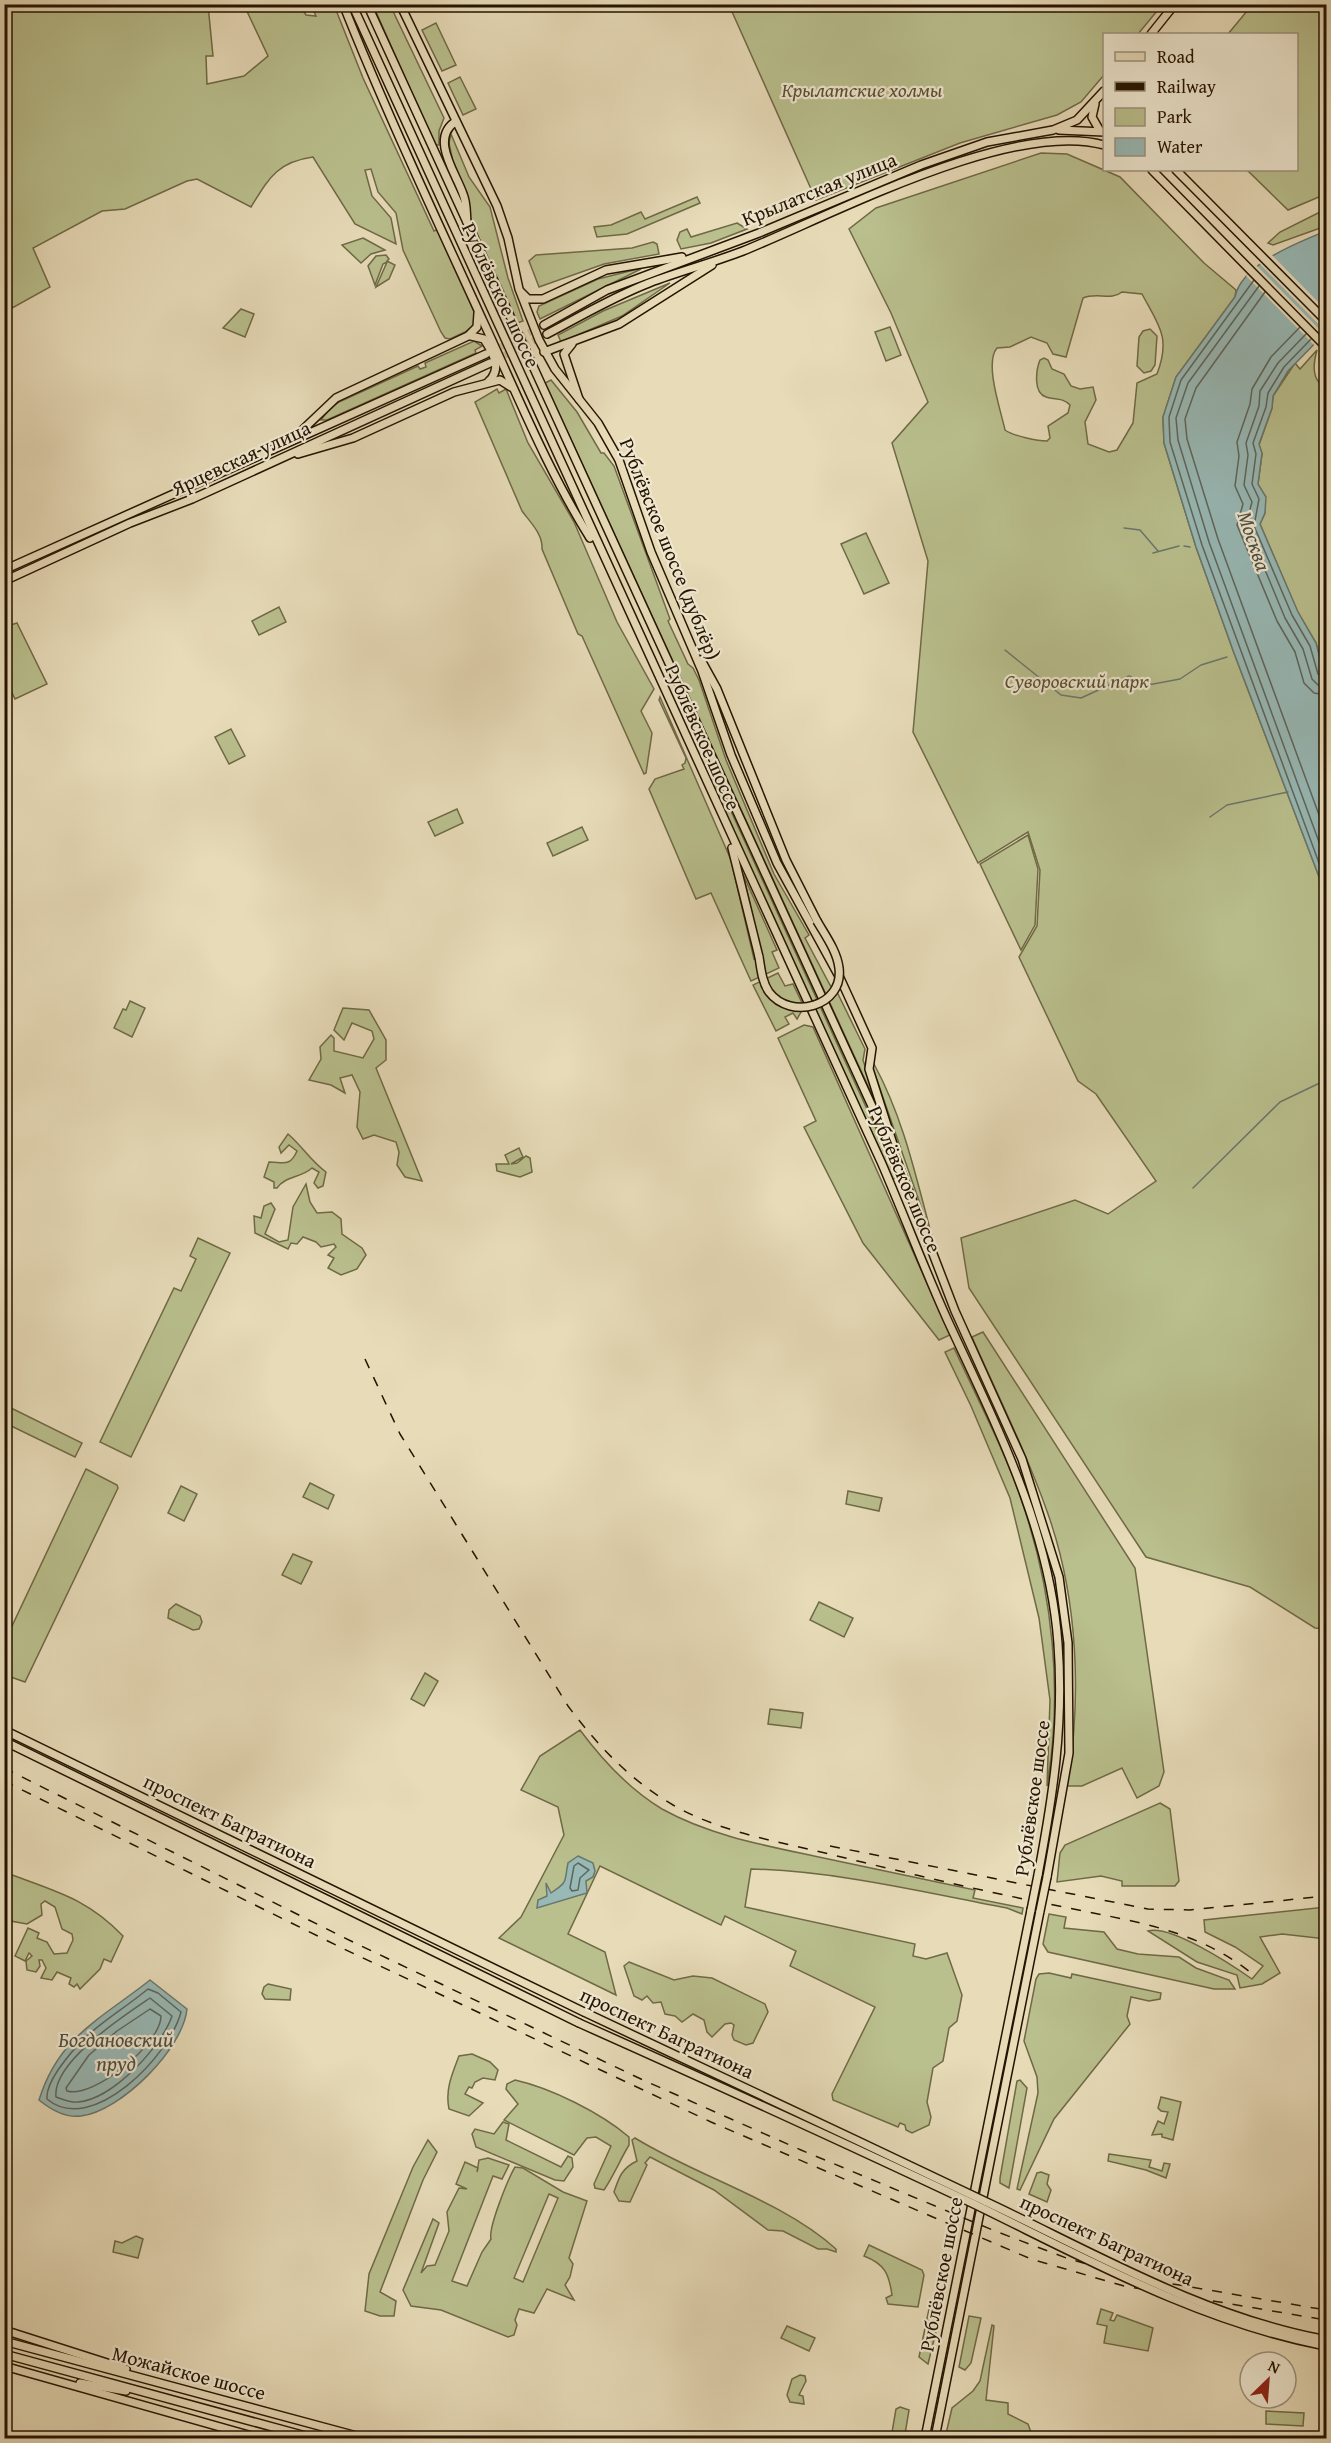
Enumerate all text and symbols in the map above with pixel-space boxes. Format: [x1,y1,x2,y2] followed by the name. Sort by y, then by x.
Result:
[1103,33,1298,171] legend
[1157,43,1195,70] text: Road
[1157,73,1216,100] text: Railway
[782,75,943,104] park label: Крылатские холмы
[1157,103,1193,130] text: Park
[1157,133,1203,160] text: Water
[737,144,901,233] street label: Крылатская улица
[455,217,548,372] street label: Рублёвское шоссе
[166,412,316,503] street label: Ярцевская улица
[613,434,728,664] street label: Рублёвское шоссе (дублёр)
[1230,507,1279,575] water label: Москва
[658,659,749,814] street label: Рублёвское шоссе
[1005,666,1149,695] park label: Суворовский парк
[861,1101,950,1257] street label: Рублёвское шоссе
[1006,1718,1057,1878] street label: Рублёвское шоссе
[139,1766,322,1875] street label: проспект Багратиона
[576,1979,759,2086] street label: проспект Багратиона
[58,2024,174,2079] water label: Богдановский пруд
[1016,2186,1199,2293] street label: проспект Багратиона
[911,2194,970,2354] street label: Рублёвское шоссе
[109,2338,269,2407] street label: Можайское шоссе
[1238,2350,1298,2410] north arrow
[1264,2353,1285,2380] text: N

